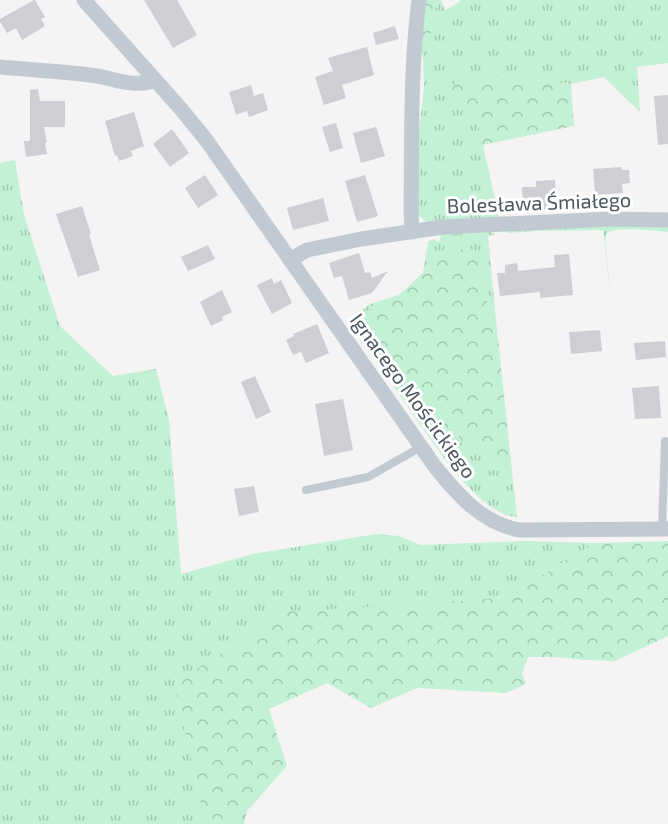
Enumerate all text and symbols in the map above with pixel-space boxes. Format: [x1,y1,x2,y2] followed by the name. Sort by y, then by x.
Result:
[446,187,632,217] street label: Bolesława Śmiałego
[346,308,482,483] street label: Ignacego Mościckiego

